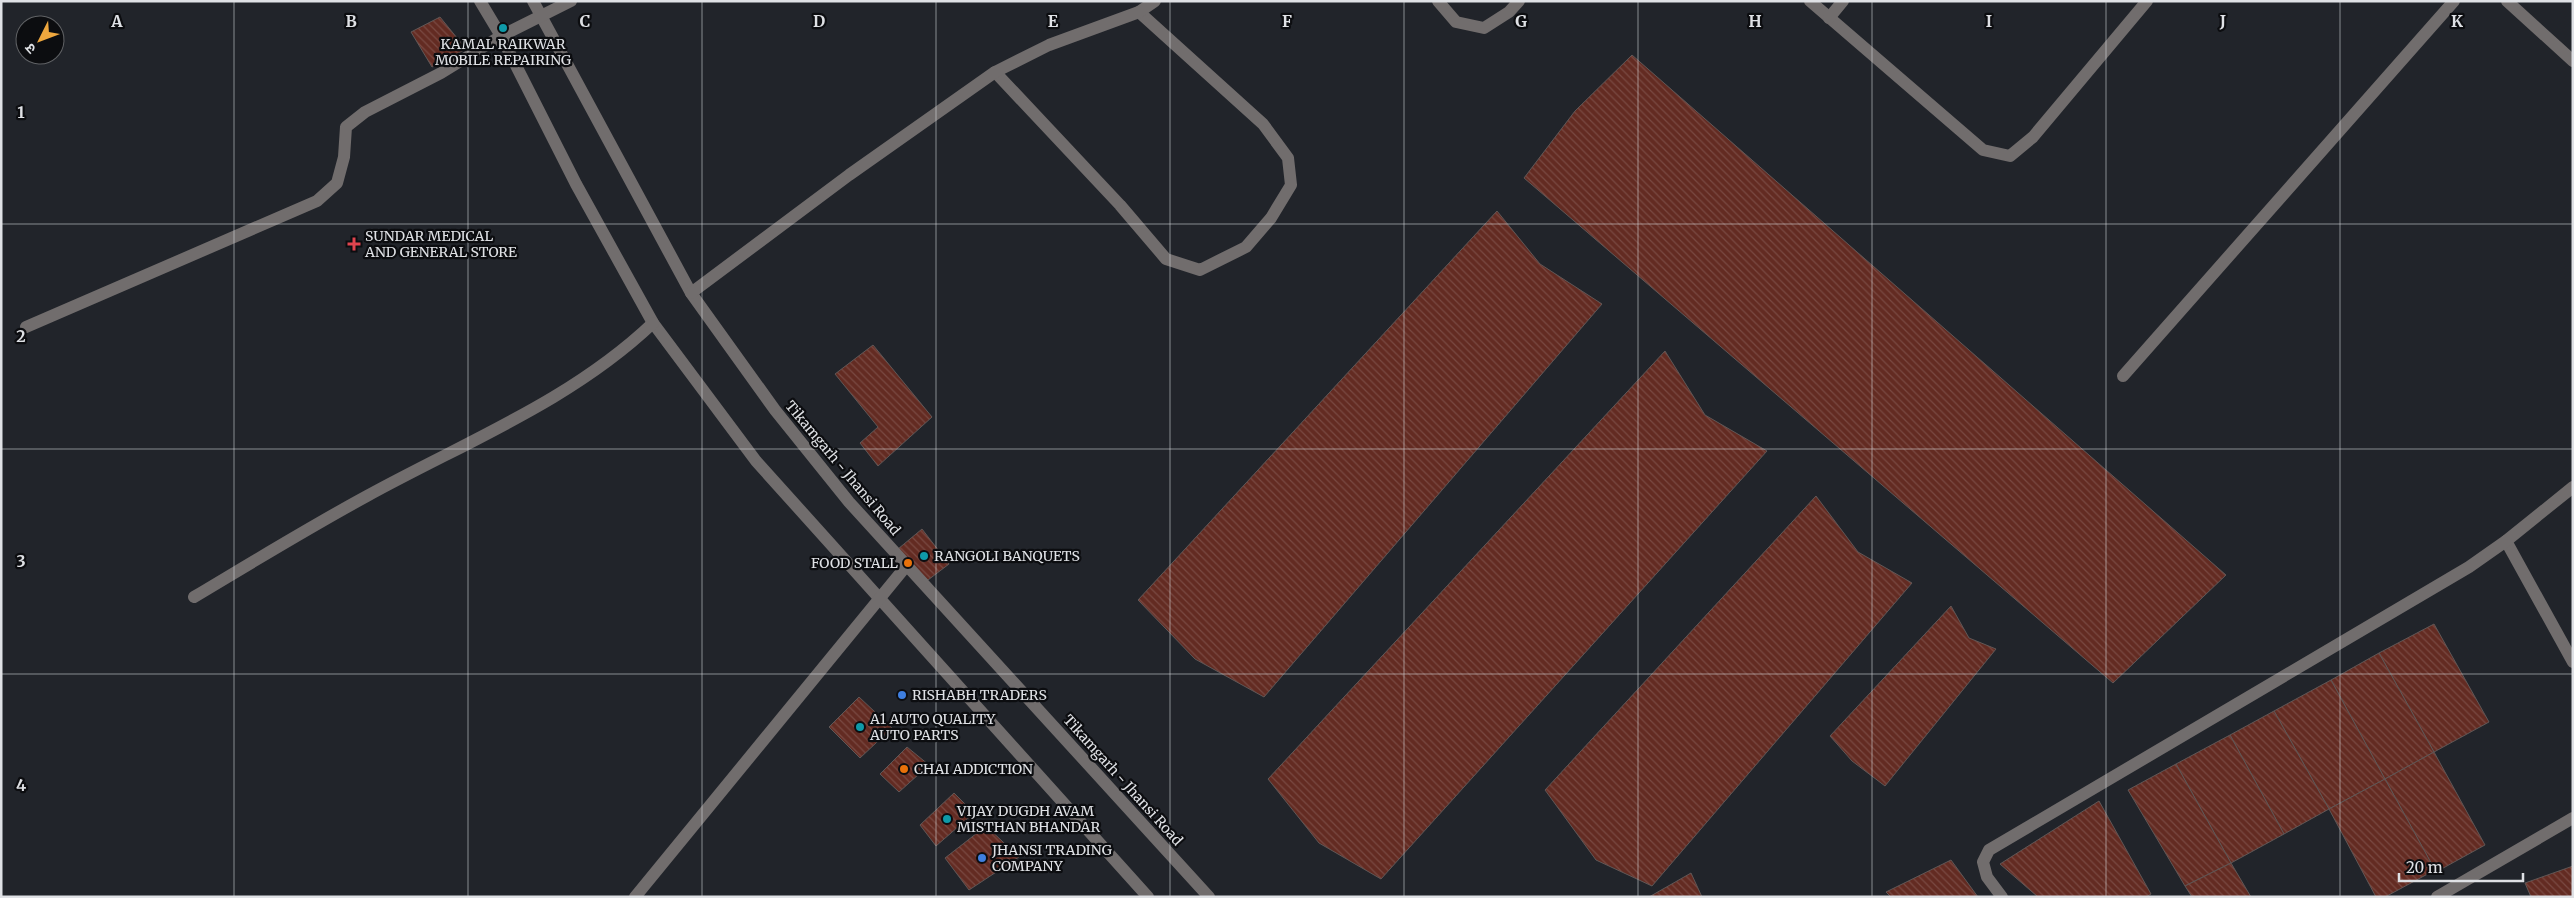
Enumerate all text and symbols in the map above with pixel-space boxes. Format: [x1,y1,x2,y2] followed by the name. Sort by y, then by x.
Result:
[110,11,123,31] text: A
[345,11,357,31] text: B
[580,11,590,31] text: C
[813,11,825,31] text: D
[1048,11,1059,31] text: E
[1282,11,1292,31] text: F
[1515,11,1527,31] text: G
[1748,11,1762,31] text: H
[1986,11,1992,31] text: I
[2219,11,2226,31] text: J
[2451,11,2463,31] text: K
[15,15,65,65] north arrow
[497,22,509,34] marker: KAMAL RAIKWAR MOBILE REPAIRING
[435,35,571,69] place label: KAMAL RAIKWAR MOBILE REPAIRING
[20,39,40,58] text: उ
[17,102,25,122] text: 1
[364,227,517,261] place label: SUNDAR MEDICAL AND GENERAL STORE
[347,237,361,251] marker: SUNDAR MEDICAL AND GENERAL STORE
[16,326,26,346] text: 2
[781,397,905,539] street label: Tikamgarh - Jhansi Road
[934,547,1080,565] place label: RANGOLI BANQUETS
[918,550,930,562] marker: RANGOLI BANQUETS
[16,551,26,571] text: 3
[811,554,898,572] place label: FOOD STALL
[902,557,914,569] marker: FOOD STALL
[912,686,1047,704] place label: RISHABH TRADERS
[896,689,908,701] marker: RISHABH TRADERS
[869,710,996,744] place label: A1 AUTO QUALITY AUTO PARTS
[1059,711,1187,850] street label: Tikamgarh - Jhansi Road
[854,721,866,733] marker: A1 AUTO QUALITY AUTO PARTS
[914,760,1033,778] place label: CHAI ADDICTION
[898,763,910,775] marker: CHAI ADDICTION
[16,775,26,795] text: 4
[956,802,1100,836] place label: VIJAY DUGDH AVAM MISTHAN BHANDAR
[941,813,953,825] marker: VIJAY DUGDH AVAM MISTHAN BHANDAR
[991,841,1112,875] place label: JHANSI TRADING COMPANY
[2399,850,2523,882] scale bar
[976,852,988,864] marker: JHANSI TRADING COMPANY
[2406,858,2443,877] text: 20 m

